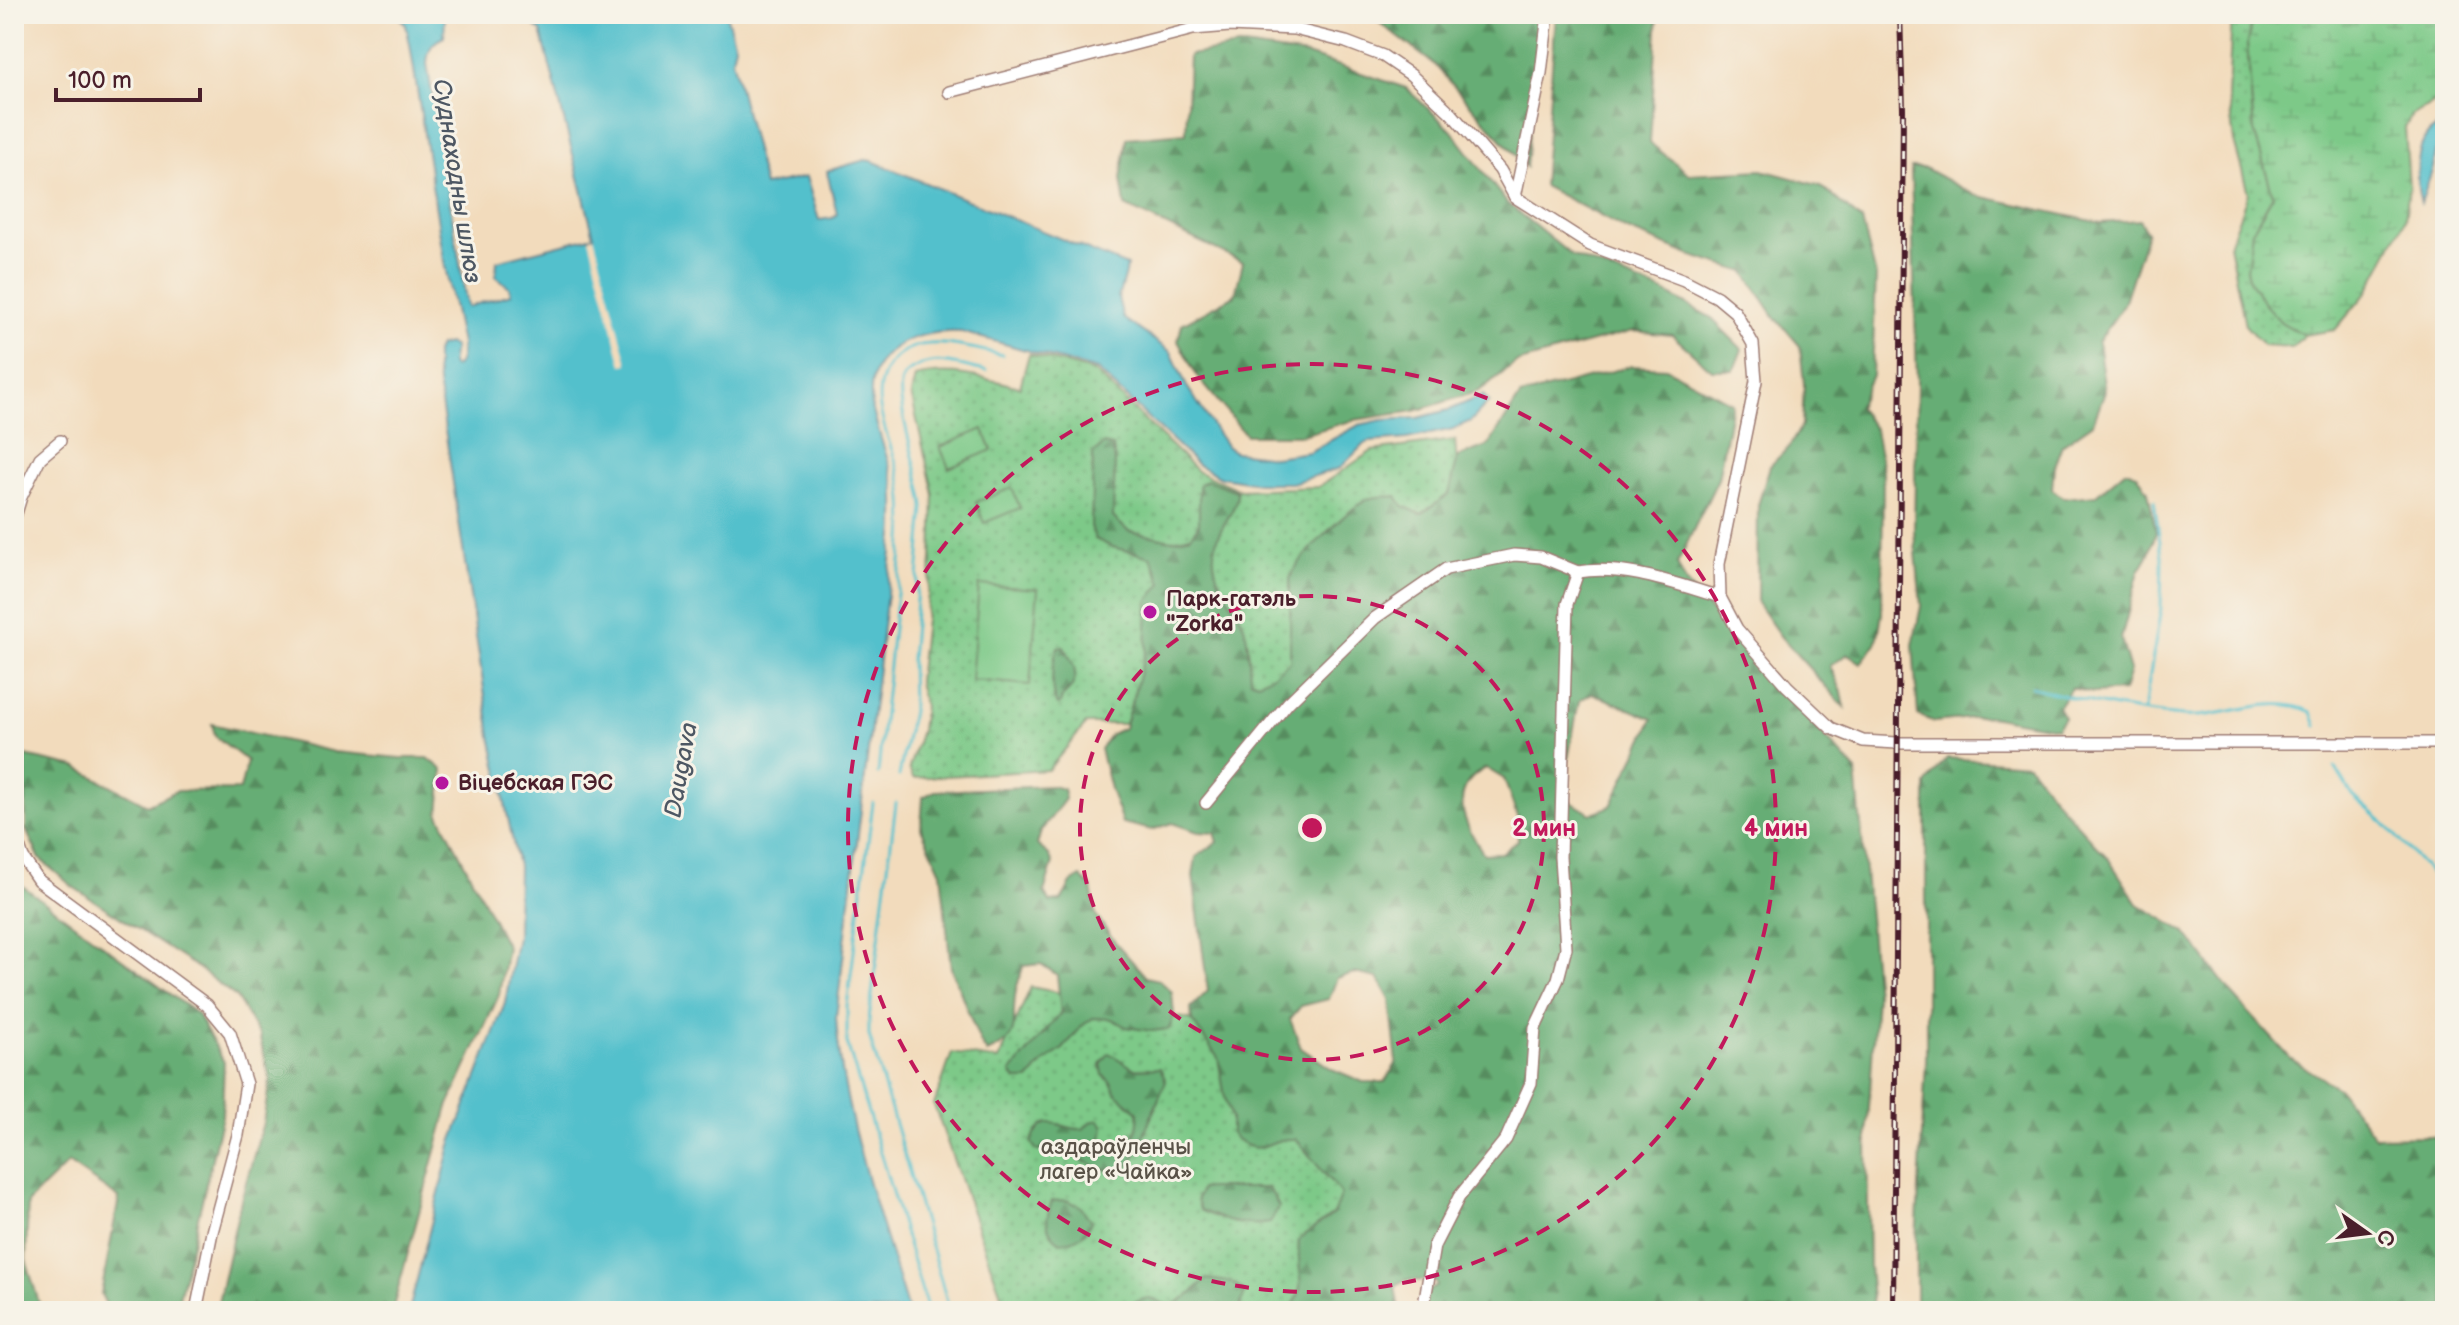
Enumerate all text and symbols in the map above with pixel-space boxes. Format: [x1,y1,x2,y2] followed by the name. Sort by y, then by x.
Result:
[56,52,200,102] scale bar
[68,66,132,95] text: 100 m
[427,77,488,286] water label: Суднаходны шлюз
[1166,586,1297,638] place label: Парк-гатэль "Zorka"
[1141,603,1159,621] marker: Парк-гатэль "Zorka"
[658,720,704,820] water label: Daugava
[458,770,613,797] place label: Віцебская ГЭС
[433,774,451,792] marker: Віцебская ГЭС
[1298,814,1326,842] centre of rings
[1512,814,1576,843] text: 2 мин
[1744,814,1808,843] text: 4 мин
[1039,1134,1193,1186] park label: аздараўленчы лагер «Чайка»
[2327,1193,2407,1273] north arrow
[2370,1227,2400,1248] text: С

